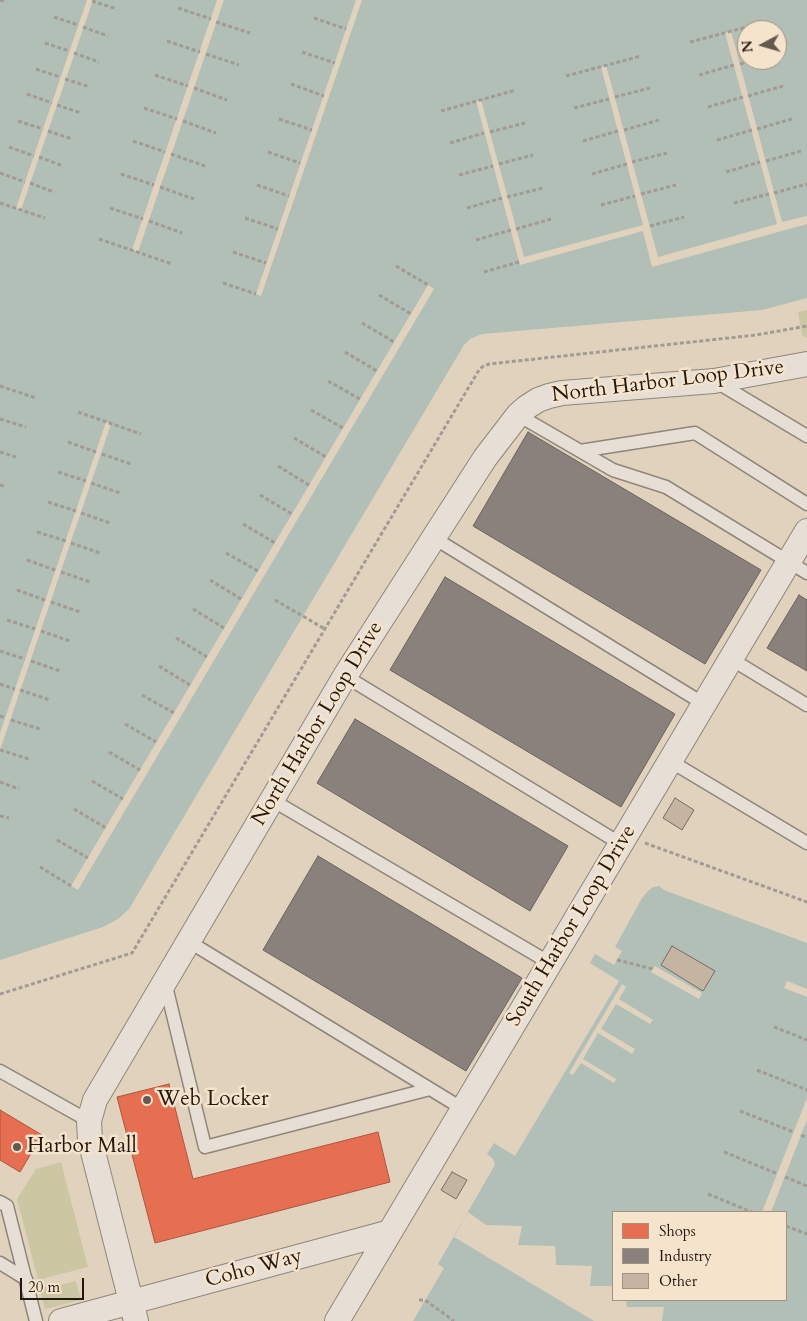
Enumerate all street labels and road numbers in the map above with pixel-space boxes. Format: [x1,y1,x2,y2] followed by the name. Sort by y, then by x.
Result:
[550,355,786,409] street label: North Harbor Loop Drive
[247,617,389,831] street label: North Harbor Loop Drive
[502,821,642,1031] street label: South Harbor Loop Drive
[203,1244,305,1294] street label: Coho Way

